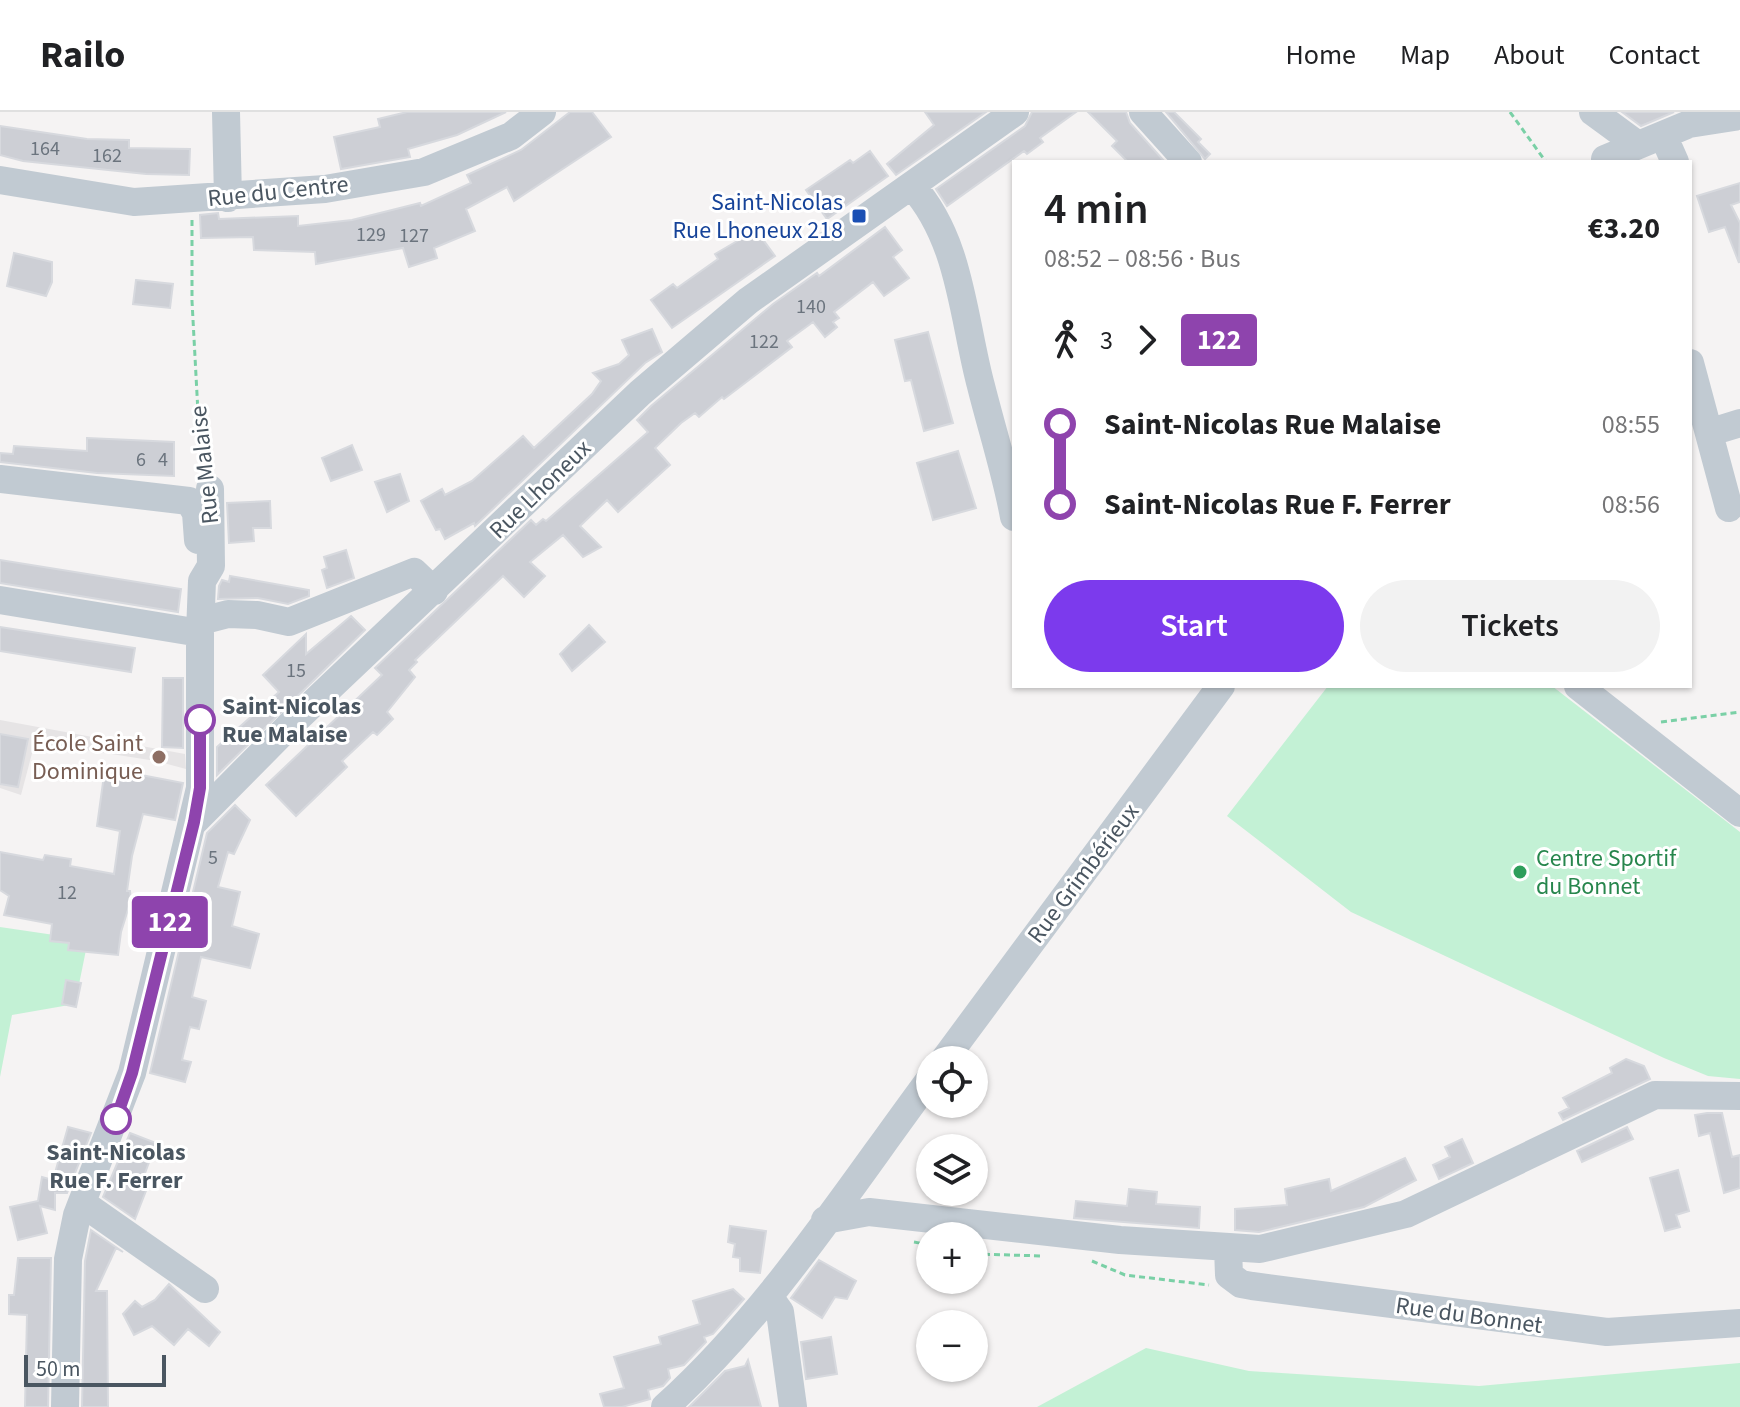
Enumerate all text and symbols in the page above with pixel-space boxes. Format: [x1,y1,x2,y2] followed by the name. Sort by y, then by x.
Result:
[40,28,125,82] text: Railo
[1285,35,1356,75] text: Home
[1400,35,1450,75] text: Map
[1494,35,1565,75] text: About
[1609,35,1700,75] text: Contact
[30,135,60,163] house number: 164
[92,142,122,170] house number: 162
[206,167,350,216] street label: Rue du Centre
[1044,178,1149,241] text: 4 min
[672,185,843,248] place label: Saint-Nicolas Rue Lhoneux 218
[850,207,868,225] marker: Saint-Nicolas Rue Lhoneux 218
[1588,207,1660,250] text: €3.20
[356,221,386,249] house number: 129
[399,222,429,250] house number: 127
[1044,240,1240,277] text: 08:52 – 08:56 · Bus
[796,293,826,321] house number: 140
[1044,318,1088,362] icon: walk
[1125,318,1169,362] icon: forward
[1197,320,1241,360] text: 122
[1100,322,1113,359] text: 3
[749,328,779,356] house number: 122
[1104,403,1441,446] text: Saint-Nicolas Rue Malaise
[181,404,228,526] street label: Rue Malaise
[1602,406,1660,443] text: 08:55
[481,431,599,547] street label: Rue Lhoneux
[136,446,146,474] house number: 6
[158,446,168,474] house number: 4
[1104,483,1451,526] text: Saint-Nicolas Rue F. Ferrer
[1602,486,1660,523] text: 08:56
[1044,580,1344,672] button: Start
[1360,580,1660,672] button: Tickets
[286,657,306,685] house number: 15
[222,689,361,752] place label: Saint-Nicolas Rue Malaise
[185,705,215,735] marker: Saint-Nicolas Rue Malaise
[32,726,143,789] place label: École Saint Dominique
[150,748,168,766] marker: École Saint Dominique
[1019,796,1148,951] street label: Rue Grimbérieux
[1536,841,1677,904] place label: Centre Sportif du Bonnet
[208,844,218,872] house number: 5
[1511,863,1529,881] marker: Centre Sportif du Bonnet
[57,879,77,907] house number: 12
[124,896,216,948] line badge: 122
[148,902,192,942] text: 122
[916,1046,988,1382] map controls
[916,1046,988,1118] button: locate
[101,1104,131,1134] marker: Saint-Nicolas Rue F. Ferrer
[916,1134,988,1206] button: layers
[46,1135,186,1198] place label: Saint-Nicolas Rue F. Ferrer
[916,1222,988,1294] button: +
[1393,1288,1545,1343] street label: Rue du Bonnet
[916,1310,988,1382] button: −
[24,1351,166,1387] scale bar
[36,1353,81,1385] text: 50 m

